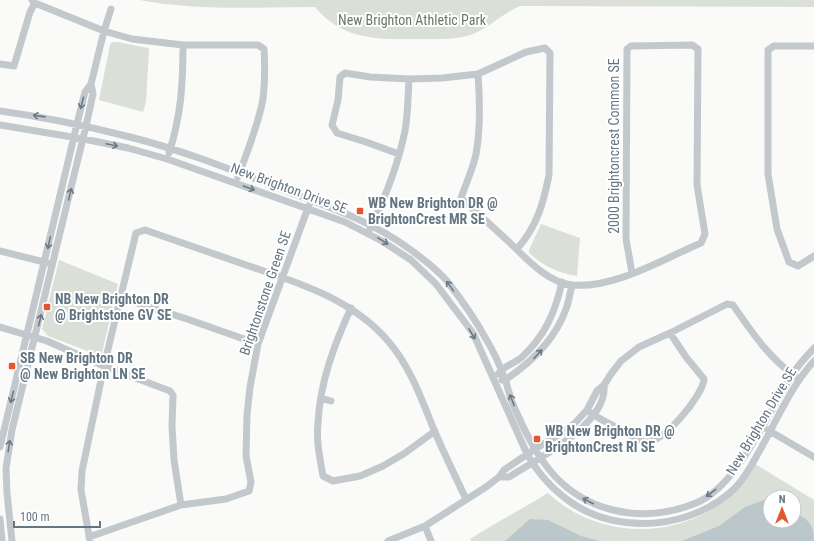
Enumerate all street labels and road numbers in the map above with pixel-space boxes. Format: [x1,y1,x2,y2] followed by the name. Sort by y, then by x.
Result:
[606,58,622,234] street label: 2000 Brightoncrest Common SE
[229,159,349,217] street label: New Brighton Drive SE
[236,229,294,357] street label: Brightonstone Green SE
[723,364,799,478] street label: New Brighton Drive SE

